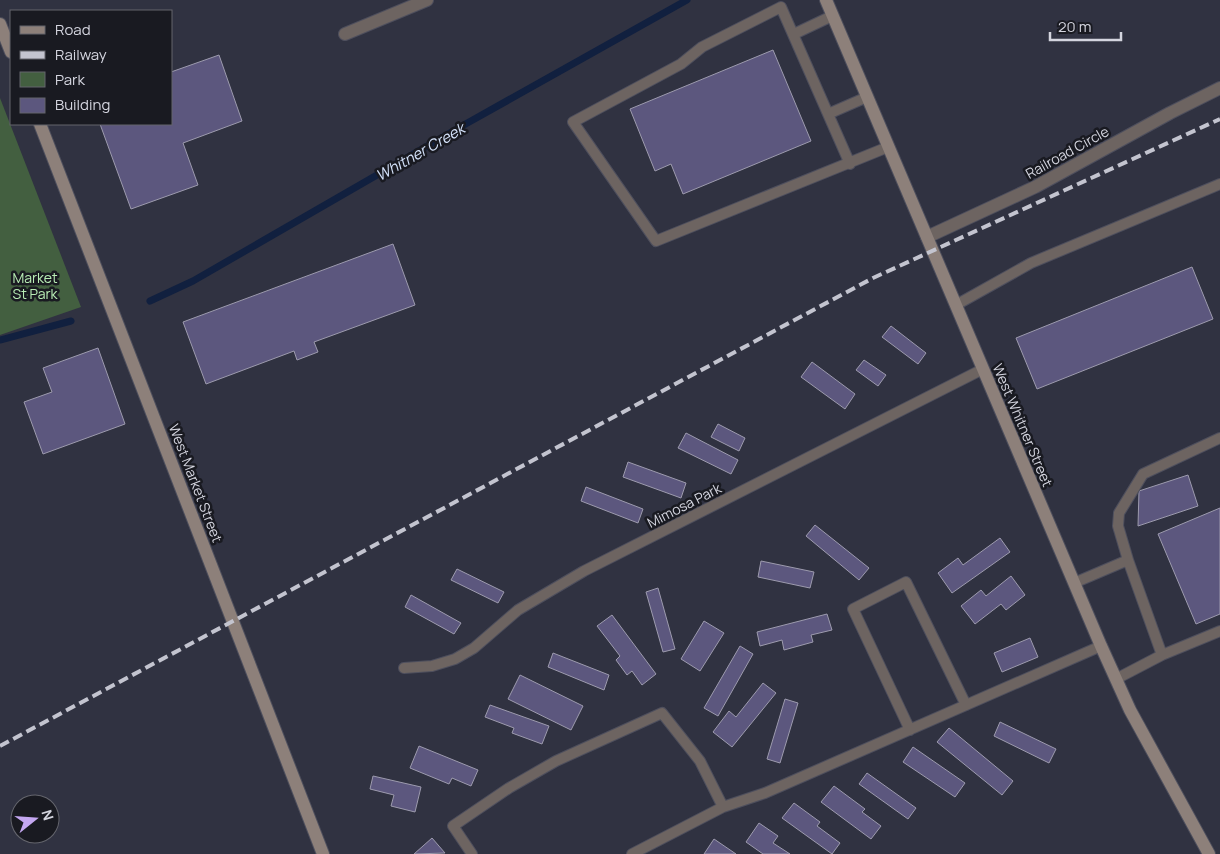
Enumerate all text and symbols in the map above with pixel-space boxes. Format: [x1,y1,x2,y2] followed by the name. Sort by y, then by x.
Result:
[10,10,172,125] legend
[1050,10,1121,42] scale bar
[1058,16,1091,37] text: 20 m
[55,19,91,40] text: Road
[55,44,107,65] text: Railway
[55,69,85,90] text: Park
[55,94,110,115] text: Building
[372,117,471,186] water label: Whitner Creek
[1022,121,1112,183] street label: Railroad Circle
[12,268,59,303] park label: Market St Park
[988,361,1058,490] street label: West Whitner Street
[165,421,227,545] street label: West Market Street
[644,478,725,532] street label: Mimosa Park
[10,794,60,844] north arrow
[37,807,58,823] text: N

